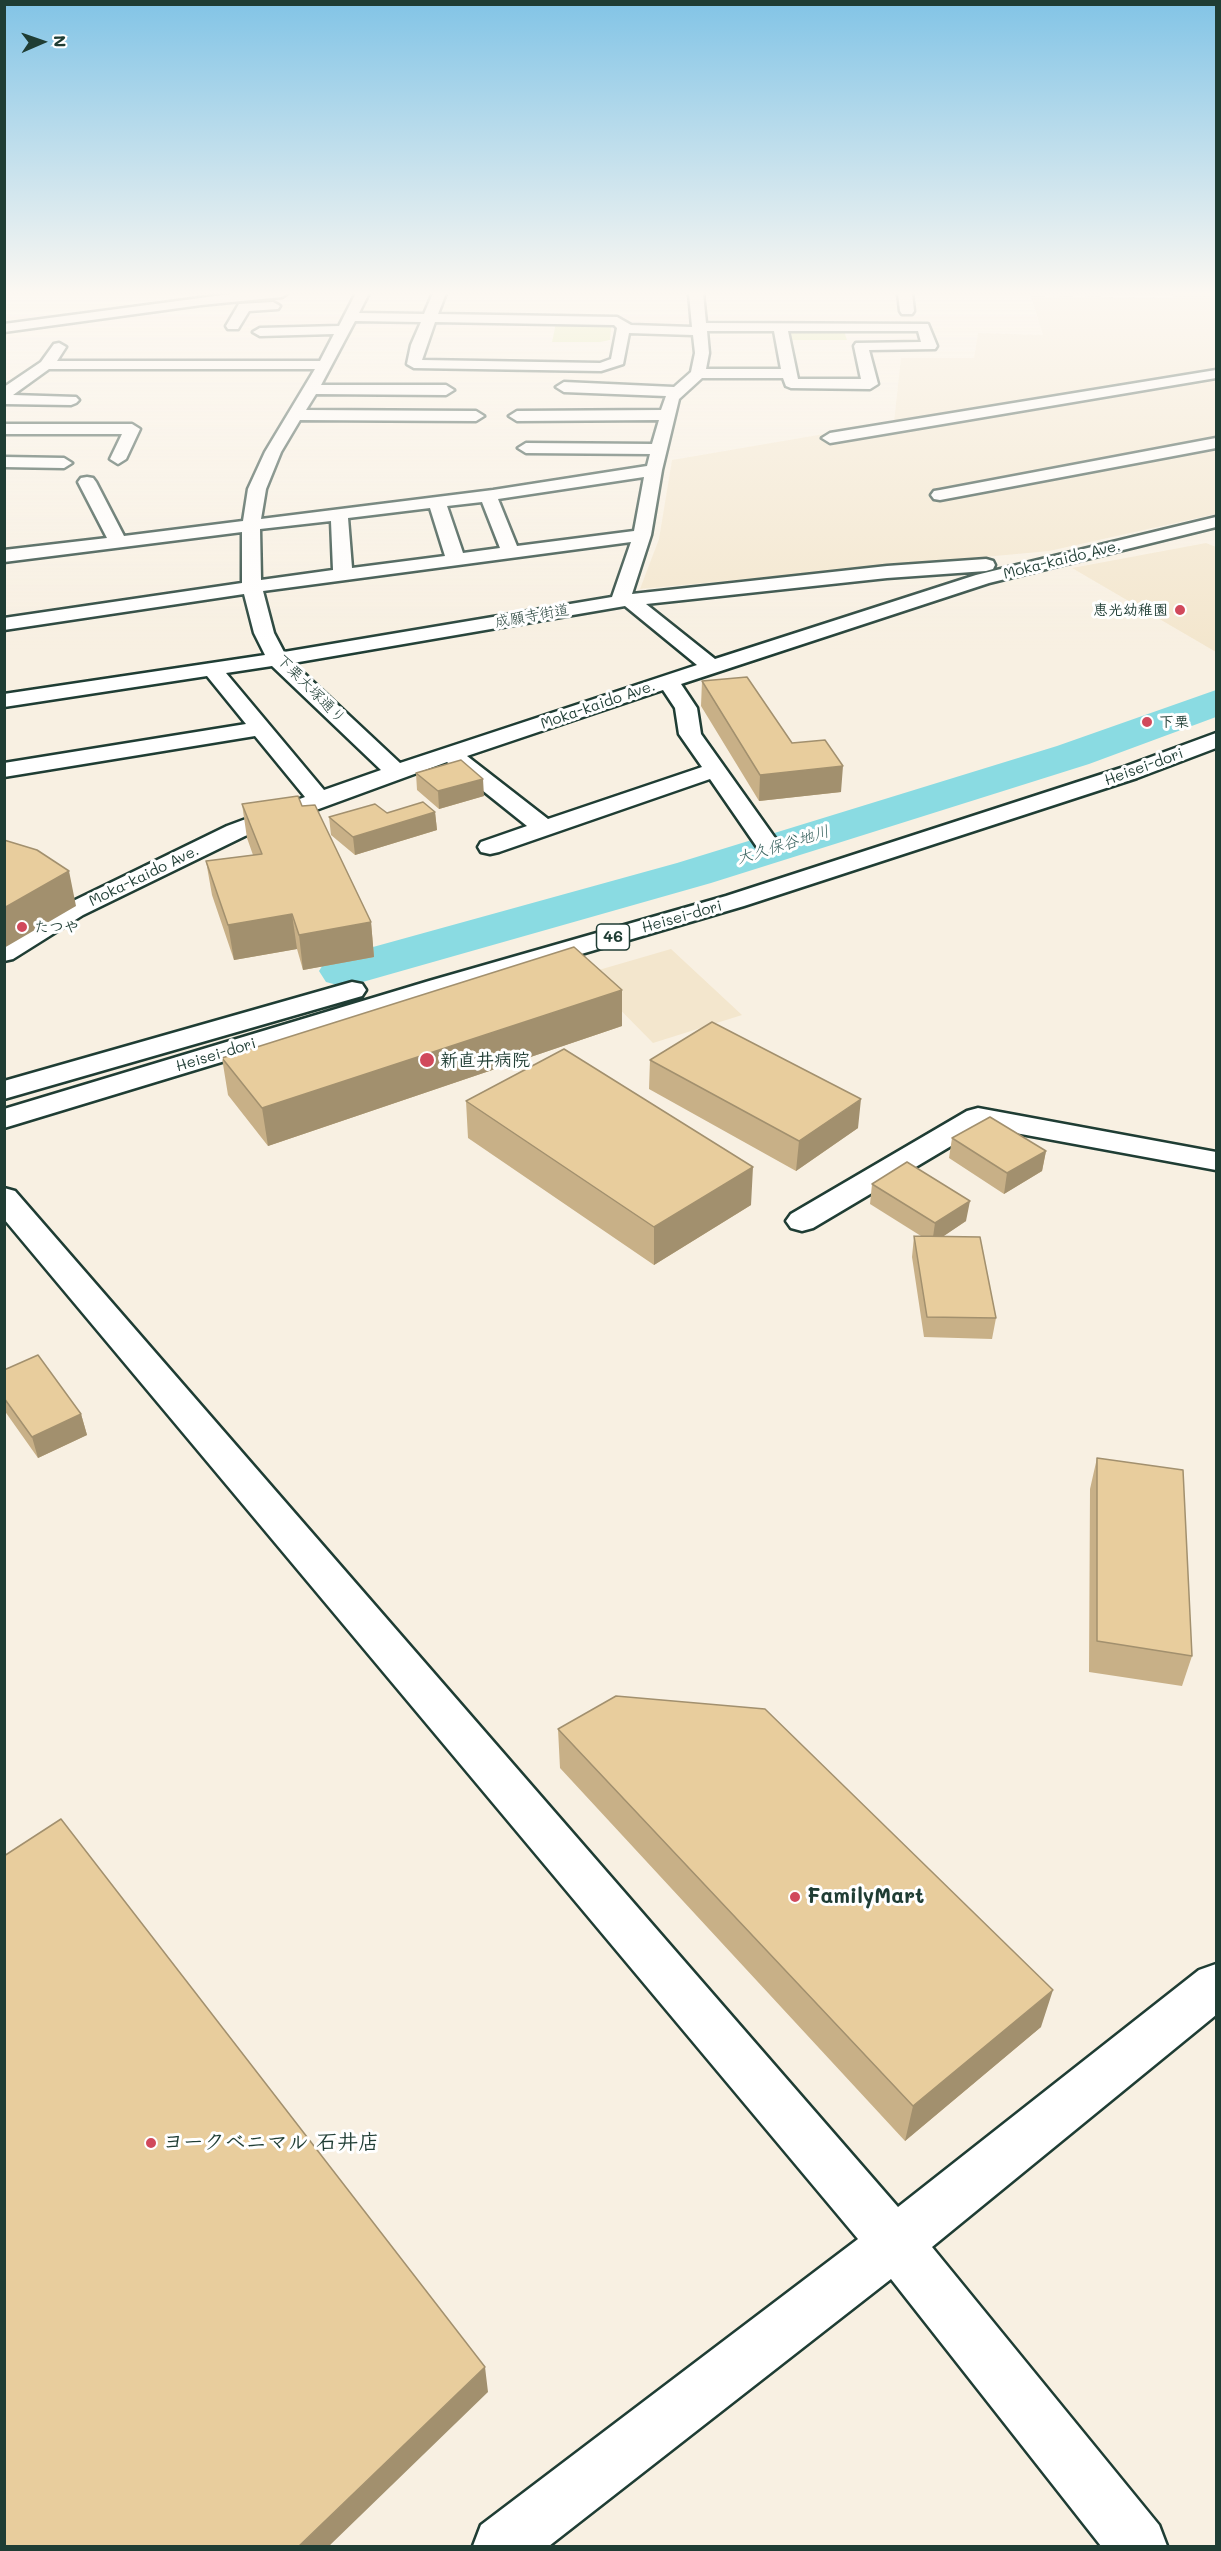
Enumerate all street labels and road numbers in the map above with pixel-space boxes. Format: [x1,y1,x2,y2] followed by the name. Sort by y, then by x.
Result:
[1002,537,1122,583] street label: Moka-kaido Ave.
[494,601,570,631] street label: 成願寺街道
[273,651,349,727] street label: 下栗大塚通り
[538,677,658,733] street label: Moka-kaido Ave.
[1102,744,1186,790] street label: Heisei-dori
[86,842,202,910] street label: Moka-kaido Ave.
[640,897,724,937] street label: Heisei-dori
[596,924,630,950] road number: 46
[174,1034,258,1076] street label: Heisei-dori

